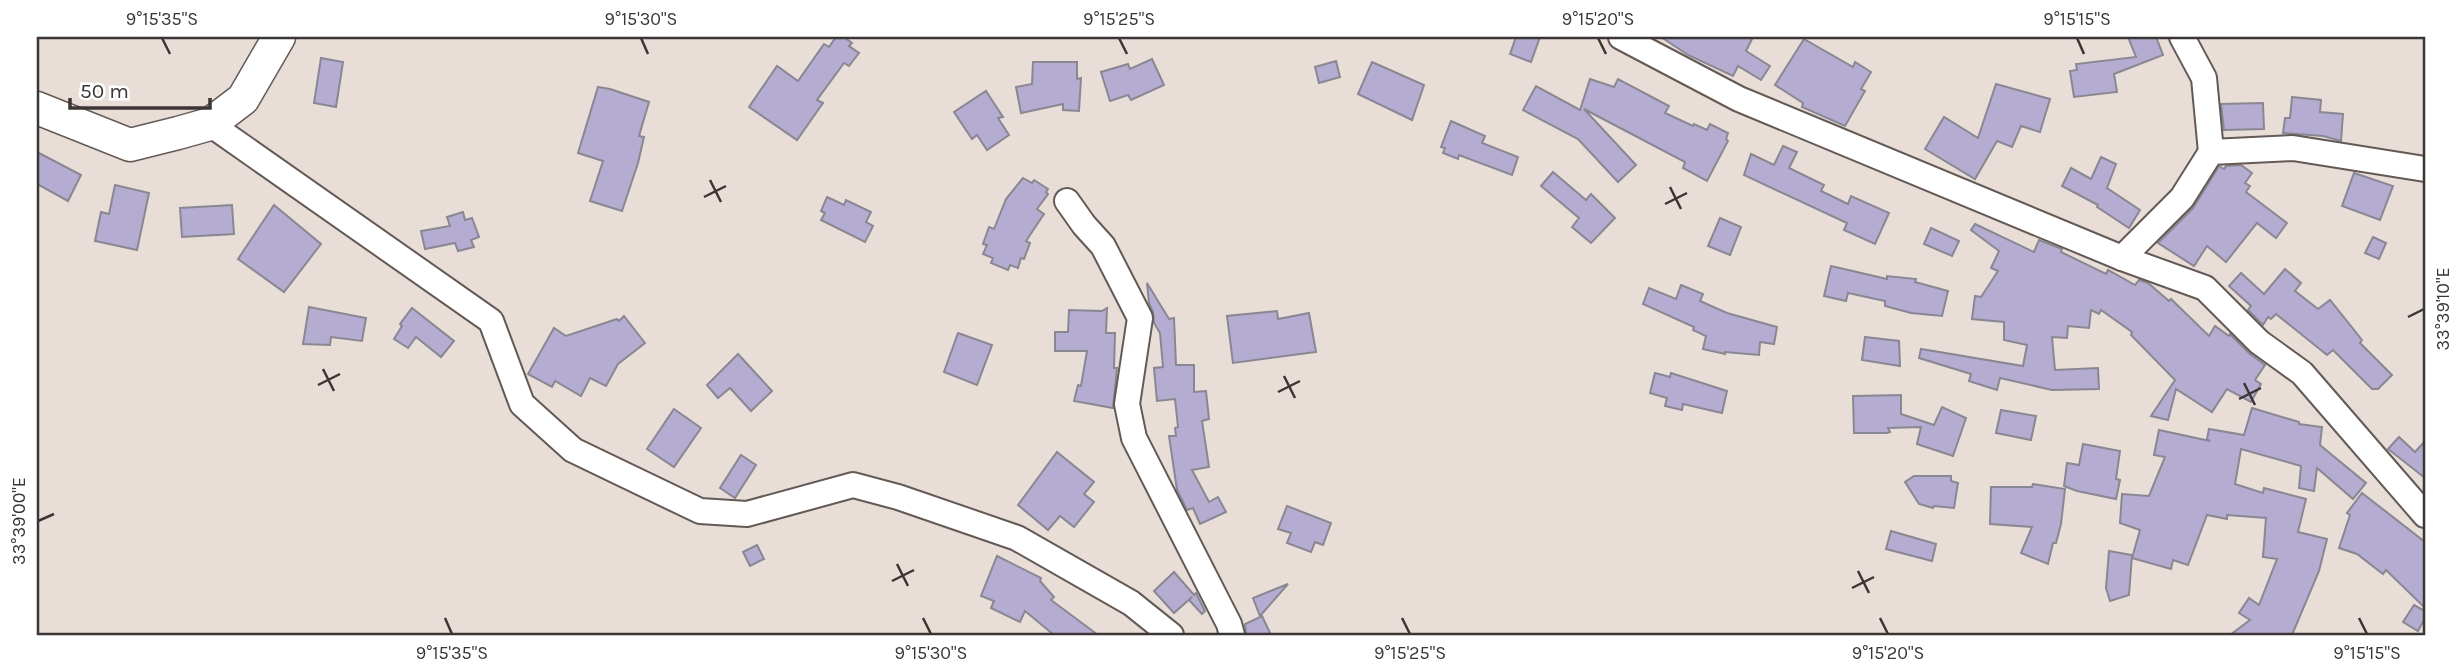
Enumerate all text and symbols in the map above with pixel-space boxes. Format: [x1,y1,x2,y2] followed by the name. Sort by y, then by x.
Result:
[126,8,198,30] text: 9°15'35"S
[605,8,677,30] text: 9°15'30"S
[1083,8,1155,30] text: 9°15'25"S
[1562,8,1634,30] text: 9°15'20"S
[2043,8,2111,30] text: 9°15'15"S
[70,66,210,110] scale bar
[80,79,129,103] text: 50 m
[2432,267,2454,351] text: 33°39'10"E
[8,477,30,565] text: 33°39'00"E
[416,642,488,664] text: 9°15'35"S
[895,642,967,664] text: 9°15'30"S
[1374,642,1446,664] text: 9°15'25"S
[1852,642,1924,664] text: 9°15'20"S
[2333,642,2401,664] text: 9°15'15"S

